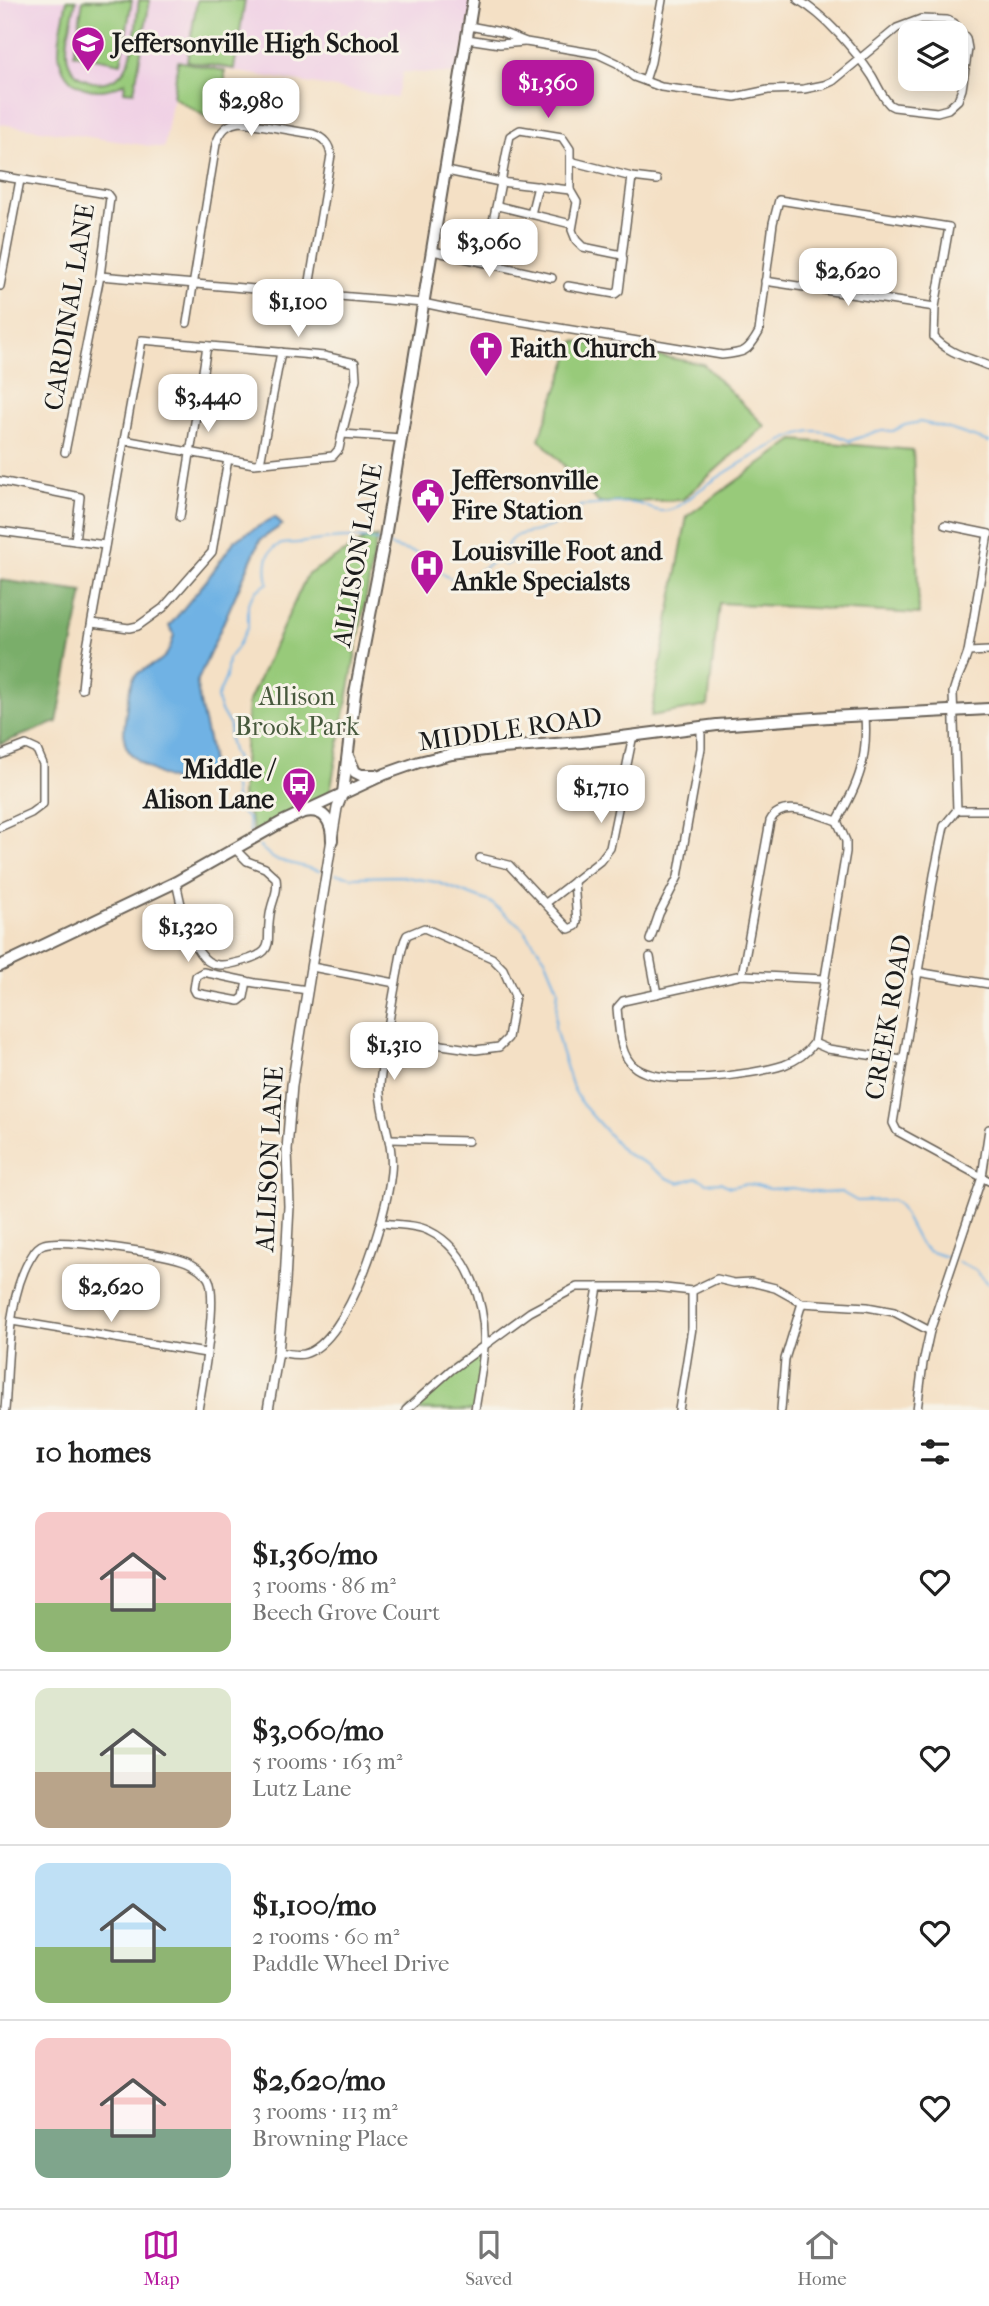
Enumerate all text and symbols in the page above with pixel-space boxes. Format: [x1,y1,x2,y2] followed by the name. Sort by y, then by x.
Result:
[898,21,968,91] map controls
[898,21,968,91] button: layers
[69,24,107,73] school or university icon: Jeffersonville High School
[109,28,400,59] place label: Jeffersonville High School
[491,60,605,120] pin: $1,360
[518,69,578,96] text: $1,360
[194,78,308,138] pin: $2,980
[218,87,284,114] text: $2,980
[38,201,101,413] street label: CARDINAL LANE
[432,219,546,279] pin: $3,060
[457,228,521,255] text: $3,060
[791,248,905,308] pin: $2,620
[815,257,881,284] text: $2,620
[241,280,355,339] pin: $1,100
[268,288,328,315] text: $1,100
[467,329,505,378] church icon: Faith Church
[509,333,657,364] place label: Faith Church
[151,374,265,434] pin: $3,440
[174,383,242,410] text: $3,440
[326,461,389,650] street label: ALLISON LANE
[449,465,598,526] place label: Jeffersonville Fire Station
[409,476,447,525] public building icon: Jeffersonville Fire Station
[450,536,663,597] place label: Louisville Foot and Ankle Specialsts
[408,547,446,596] hospital icon: Louisville Foot and Ankle Specialsts
[235,681,360,742] park label: Allison Brook Park
[416,701,604,758] street label: MIDDLE ROAD
[141,754,277,815] place label: Middle / Alison Lane
[280,765,318,814] bus stop icon: Middle / Alison Lane
[544,766,658,825] pin: $1,710
[573,774,629,801] text: $1,710
[131,904,245,964] pin: $1,320
[158,913,218,940] text: $1,320
[859,932,918,1102] street label: CREEK ROAD
[337,1023,451,1082] pin: $1,310
[366,1031,422,1058] text: $1,310
[249,1065,290,1254] street label: ALLISON LANE
[54,1264,168,1324] pin: $2,620
[78,1273,144,1300] text: $2,620
[916,1433,954,1471] icon: filters
[35,1435,151,1470] text: 10 homes
[252,1537,378,1572] text: $1,360/mo
[91,1540,175,1624] icon: home
[916,1563,954,1601] icon: heart
[252,1572,396,1599] text: 3 rooms · 86 m²
[252,1599,440,1626] text: Beech Grove Court
[252,1713,384,1748] text: $3,060/mo
[91,1716,175,1800] icon: home
[916,1739,954,1777] icon: heart
[252,1748,402,1775] text: 5 rooms · 163 m²
[252,1775,351,1802] text: Lutz Lane
[252,1888,376,1923] text: $1,100/mo
[91,1891,175,1975] icon: home
[916,1914,954,1952] icon: heart
[252,1923,399,1950] text: 2 rooms · 60 m²
[252,1950,449,1977] text: Paddle Wheel Drive
[252,2063,386,2098] text: $2,620/mo
[91,2066,175,2150] icon: home
[916,2089,954,2127] icon: heart
[252,2098,398,2125] text: 3 rooms · 113 m²
[252,2125,408,2152] text: Browning Place
[142,2226,180,2290] tab: Map
[465,2226,512,2290] tab: Saved
[797,2226,847,2290] tab: Home

